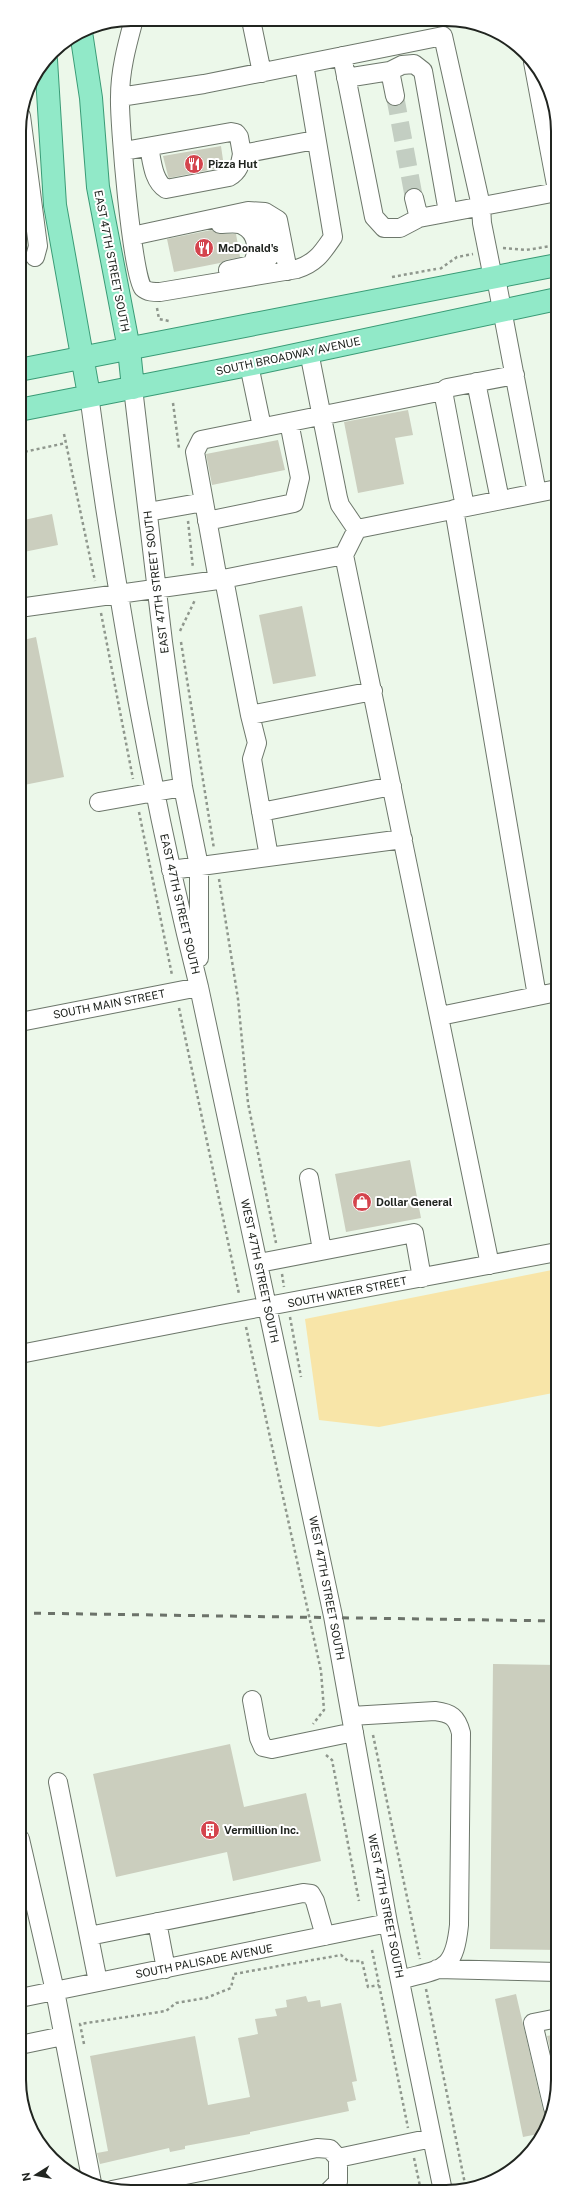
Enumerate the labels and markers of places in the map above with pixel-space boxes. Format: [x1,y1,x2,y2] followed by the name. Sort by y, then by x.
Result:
[183,153,205,175] restaurant icon: Pizza Hut
[208,158,258,170] place label: Pizza Hut
[193,237,215,259] restaurant icon: McDonald's
[218,242,279,254] place label: McDonald's
[351,1191,373,1213] shop icon: Dollar General
[376,1196,453,1208] place label: Dollar General
[199,1819,221,1841] building icon: Vermillion Inc.
[224,1824,299,1836] place label: Vermillion Inc.

